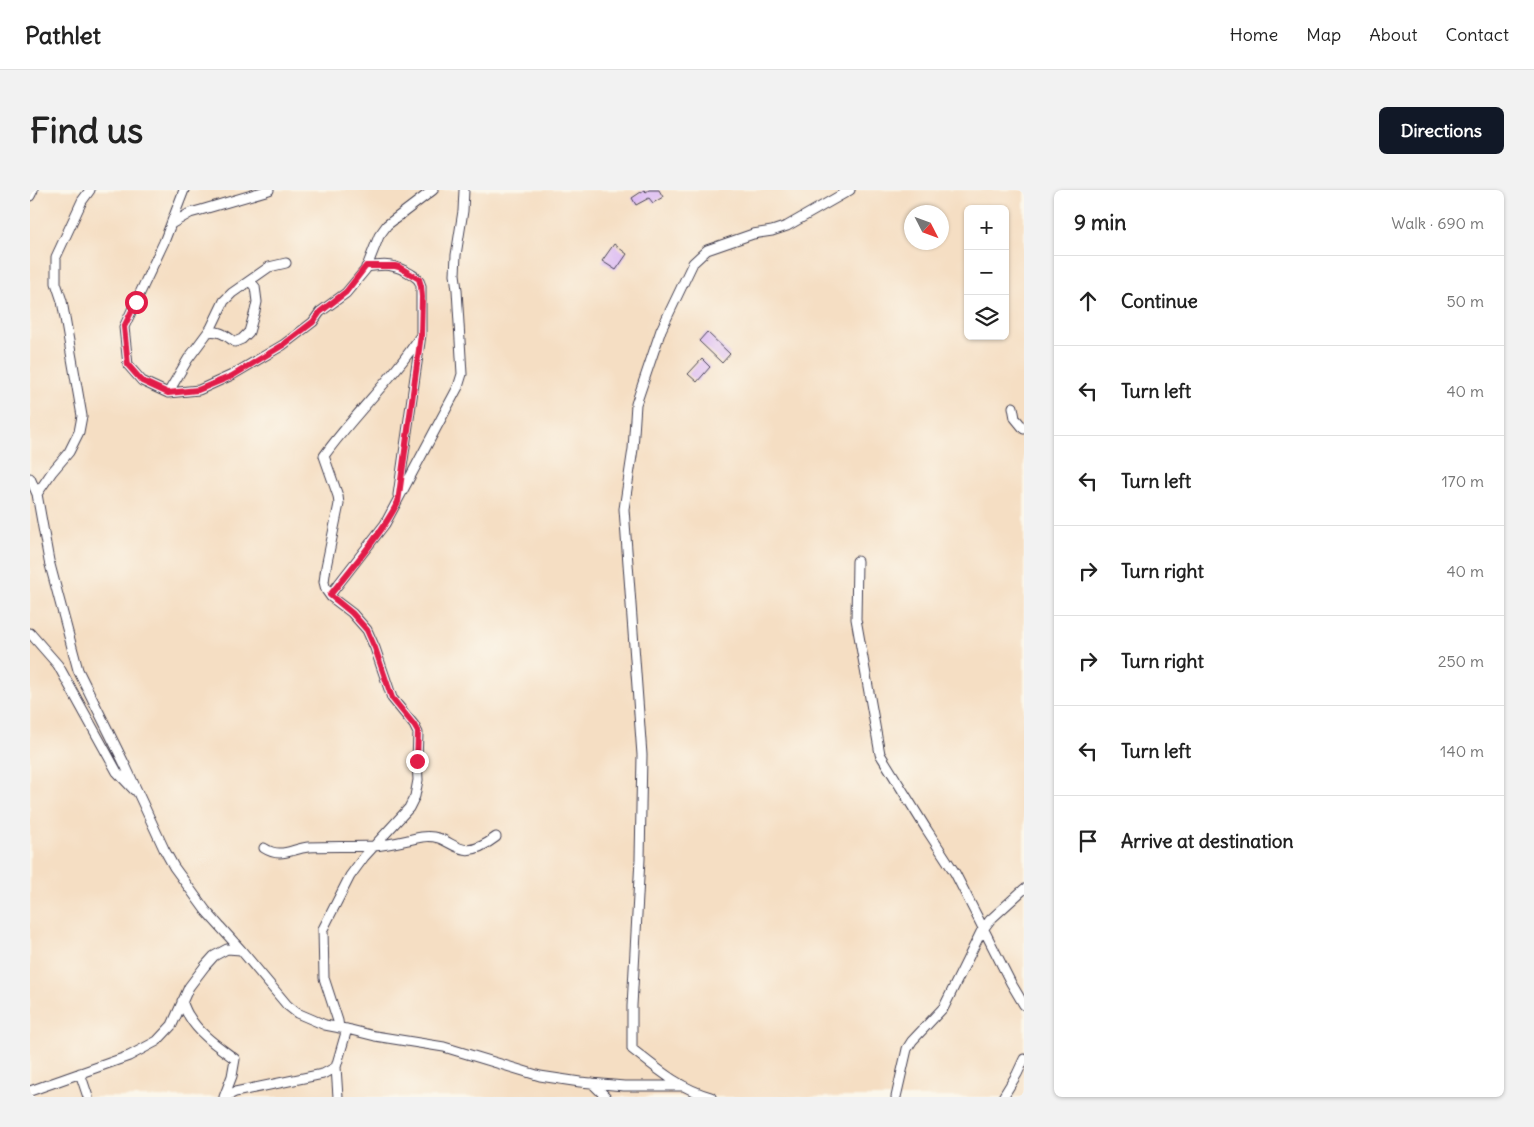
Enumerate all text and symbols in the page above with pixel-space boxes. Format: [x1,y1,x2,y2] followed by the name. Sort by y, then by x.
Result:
[25,20,101,50] text: Pathlet
[1230,23,1278,46] text: Home
[1306,23,1341,46] text: Map
[1369,23,1417,46] text: About
[1445,23,1509,46] text: Contact
[1379,107,1504,154] button: Directions
[30,108,143,152] text: Find us
[904,205,949,250] north arrow
[964,205,1009,340] map controls
[964,205,1009,250] button: +
[1074,209,1126,236] text: 9 min
[1391,213,1484,233] text: Walk · 690 m
[964,250,1009,295] button: −
[1074,287,1102,315] icon: ahead
[1121,289,1198,313] text: Continue
[125,291,148,314] route start
[1446,291,1484,311] text: 50 m
[964,295,1009,340] button: layers
[1074,377,1102,405] icon: left
[1121,379,1191,403] text: Turn left
[1446,381,1484,401] text: 40 m
[1074,467,1102,495] icon: left
[1121,469,1191,493] text: Turn left
[1441,471,1484,491] text: 170 m
[1074,557,1102,585] icon: right
[1121,559,1204,583] text: Turn right
[1446,561,1484,581] text: 40 m
[1074,647,1102,675] icon: right
[1121,649,1204,673] text: Turn right
[1438,651,1484,671] text: 250 m
[1074,737,1102,765] icon: left
[1121,739,1191,763] text: Turn left
[1440,741,1484,761] text: 140 m
[406,750,429,773] route end
[1074,827,1102,855] icon: arrive
[1121,829,1294,853] text: Arrive at destination

